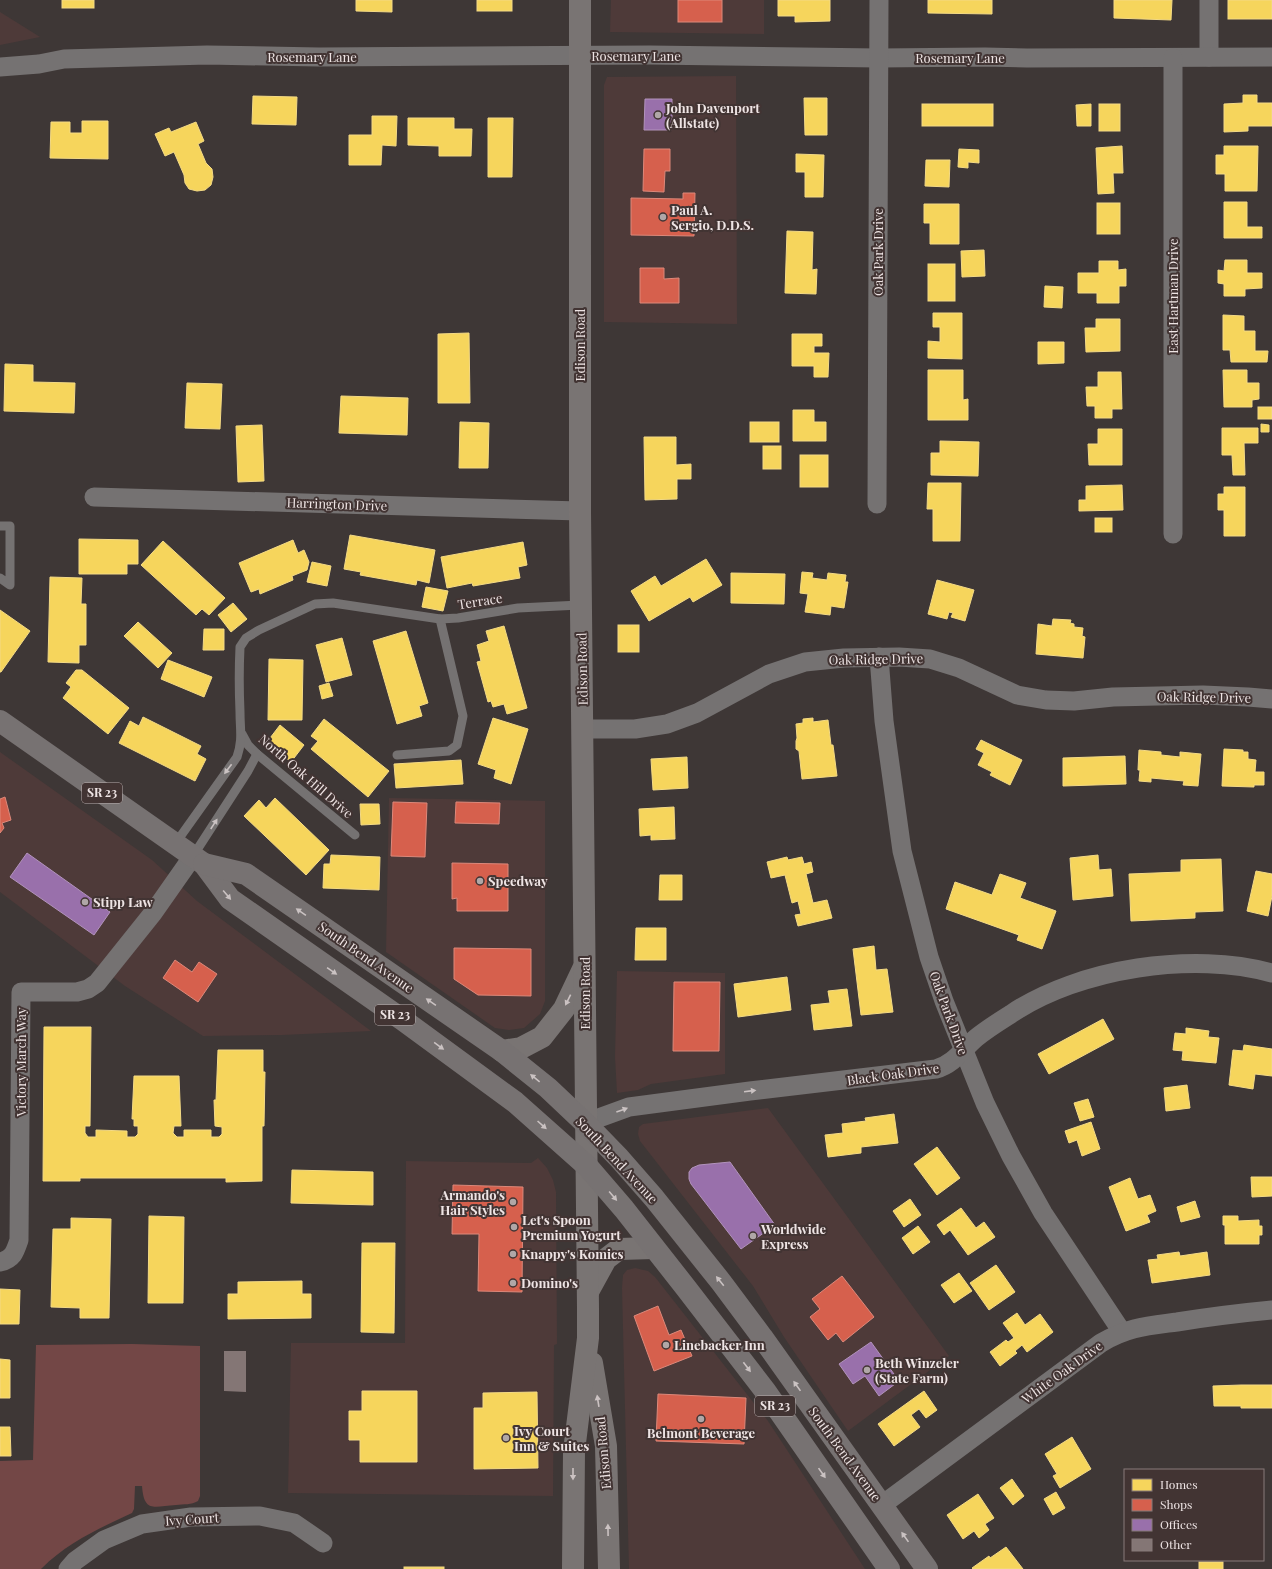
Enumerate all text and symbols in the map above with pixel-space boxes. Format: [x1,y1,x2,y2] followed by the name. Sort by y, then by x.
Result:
[591,47,681,64] street label: Rosemary Lane
[267,48,357,65] street label: Rosemary Lane
[915,49,1005,66] street label: Rosemary Lane
[665,99,760,131] place label: John Davenport (Allstate)
[653,110,663,120] marker: John Davenport (Allstate)
[671,201,754,233] place label: Paul A. Sergio, D.D.S.
[869,208,886,296] street label: Oak Park Drive
[658,212,668,222] marker: Paul A. Sergio, D.D.S.
[1164,238,1181,354] street label: East Hartman Drive
[571,308,588,381] street label: Edison Road
[286,493,388,514] street label: Harrington Drive
[456,589,504,612] street label: Terrace
[572,632,591,706] street label: Edison Road
[829,649,924,668] street label: Oak Ridge Drive
[1157,687,1252,706] street label: Oak Ridge Drive
[256,730,357,822] street label: North Oak Hill Drive
[224,764,232,775] one-way arrow
[82,783,122,803] road number: SR 23
[210,818,217,829] one-way arrow
[488,872,548,889] place label: Speedway
[475,876,485,886] marker: Speedway
[223,890,232,901] one-way arrow
[93,893,153,910] place label: Stipp Law
[80,897,90,907] marker: Stipp Law
[295,908,306,916] one-way arrow
[315,917,418,996] street label: South Bend Avenue
[576,956,593,1029] street label: Edison Road
[327,967,338,975] one-way arrow
[926,969,973,1057] street label: Oak Park Drive
[565,994,571,1005] one-way arrow
[425,997,436,1006] one-way arrow
[375,1005,415,1025] road number: SR 23
[12,1007,29,1118] street label: Victory March Way
[433,1042,444,1051] one-way arrow
[846,1059,941,1088] street label: Black Oak Drive
[530,1074,541,1083] one-way arrow
[744,1088,756,1094] one-way arrow
[616,1107,628,1113] one-way arrow
[573,1113,662,1207] street label: South Bend Avenue
[537,1120,547,1130] one-way arrow
[439,1186,505,1218] place label: Armando's Hair Styles
[608,1191,617,1201] one-way arrow
[508,1197,518,1207] marker: Armando's Hair Styles
[522,1211,621,1243] place label: Let's Spoon Premium Yogurt
[760,1220,827,1252] place label: Worldwide Express
[509,1222,519,1232] marker: Let's Spoon Premium Yogurt
[748,1231,758,1241] marker: Worldwide Express
[521,1245,624,1262] place label: Knappy's Komics
[508,1249,518,1259] marker: Knappy's Komics
[521,1274,578,1291] place label: Domino's
[715,1275,724,1286] one-way arrow
[508,1278,518,1288] marker: Domino's
[674,1336,765,1353] place label: Linebacker Inn
[1017,1336,1106,1407] street label: White Oak Drive
[661,1340,671,1350] marker: Linebacker Inn
[875,1354,959,1386] place label: Beth Winzeler (State Farm)
[743,1362,751,1373] one-way arrow
[862,1365,872,1375] marker: Beth Winzeler (State Farm)
[793,1380,801,1391] one-way arrow
[595,1395,601,1407] one-way arrow
[755,1396,795,1416] road number: SR 23
[805,1403,886,1505] street label: South Bend Avenue
[696,1414,706,1424] marker: Belmont Beverage
[591,1416,614,1490] street label: Edison Road
[514,1422,589,1454] place label: Ivy Court Inn & Suites
[647,1424,756,1441] place label: Belmont Beverage
[501,1433,511,1443] marker: Ivy Court Inn & Suites
[570,1468,577,1480] one-way arrow
[818,1468,826,1478] one-way arrow
[1124,1469,1264,1561] legend
[1160,1476,1198,1492] text: Homes
[1160,1496,1192,1512] text: Shops
[164,1508,220,1529] street label: Ivy Court
[1160,1516,1197,1532] text: Offices
[604,1524,611,1536] one-way arrow
[901,1532,909,1542] one-way arrow
[1160,1536,1192,1552] text: Other

